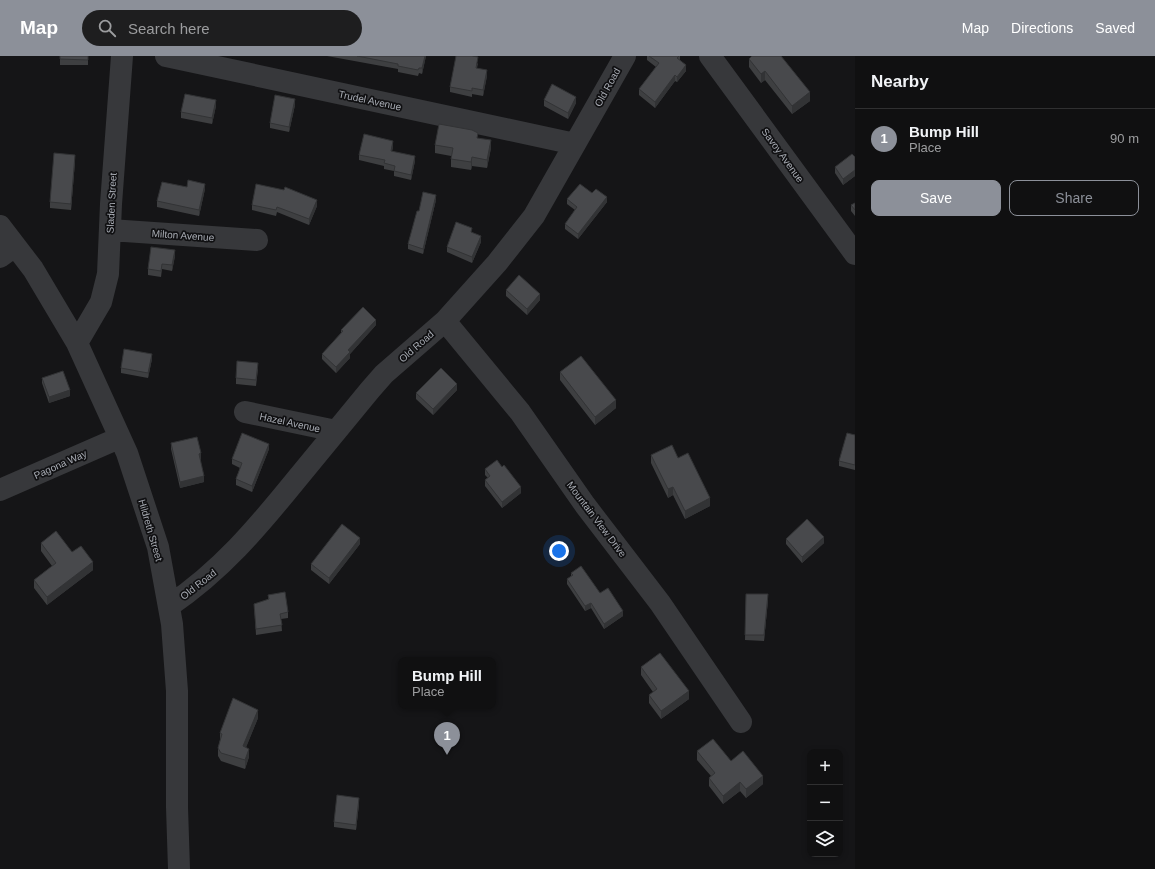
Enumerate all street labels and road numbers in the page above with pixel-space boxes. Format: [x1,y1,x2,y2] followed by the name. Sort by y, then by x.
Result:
[592,66,622,108] street label: Old Road
[337,88,403,113] street label: Trudel Avenue
[759,126,806,185] street label: Savoy Avenue
[104,172,119,234] street label: Sladen Street
[151,228,215,243] street label: Milton Avenue
[397,328,436,364] street label: Old Road
[259,411,322,434] street label: Hazel Avenue
[32,448,88,481] street label: Pagona Way
[565,479,629,560] street label: Mountain View Drive
[136,498,165,563] street label: Hildreth Street
[178,567,218,602] street label: Old Road

